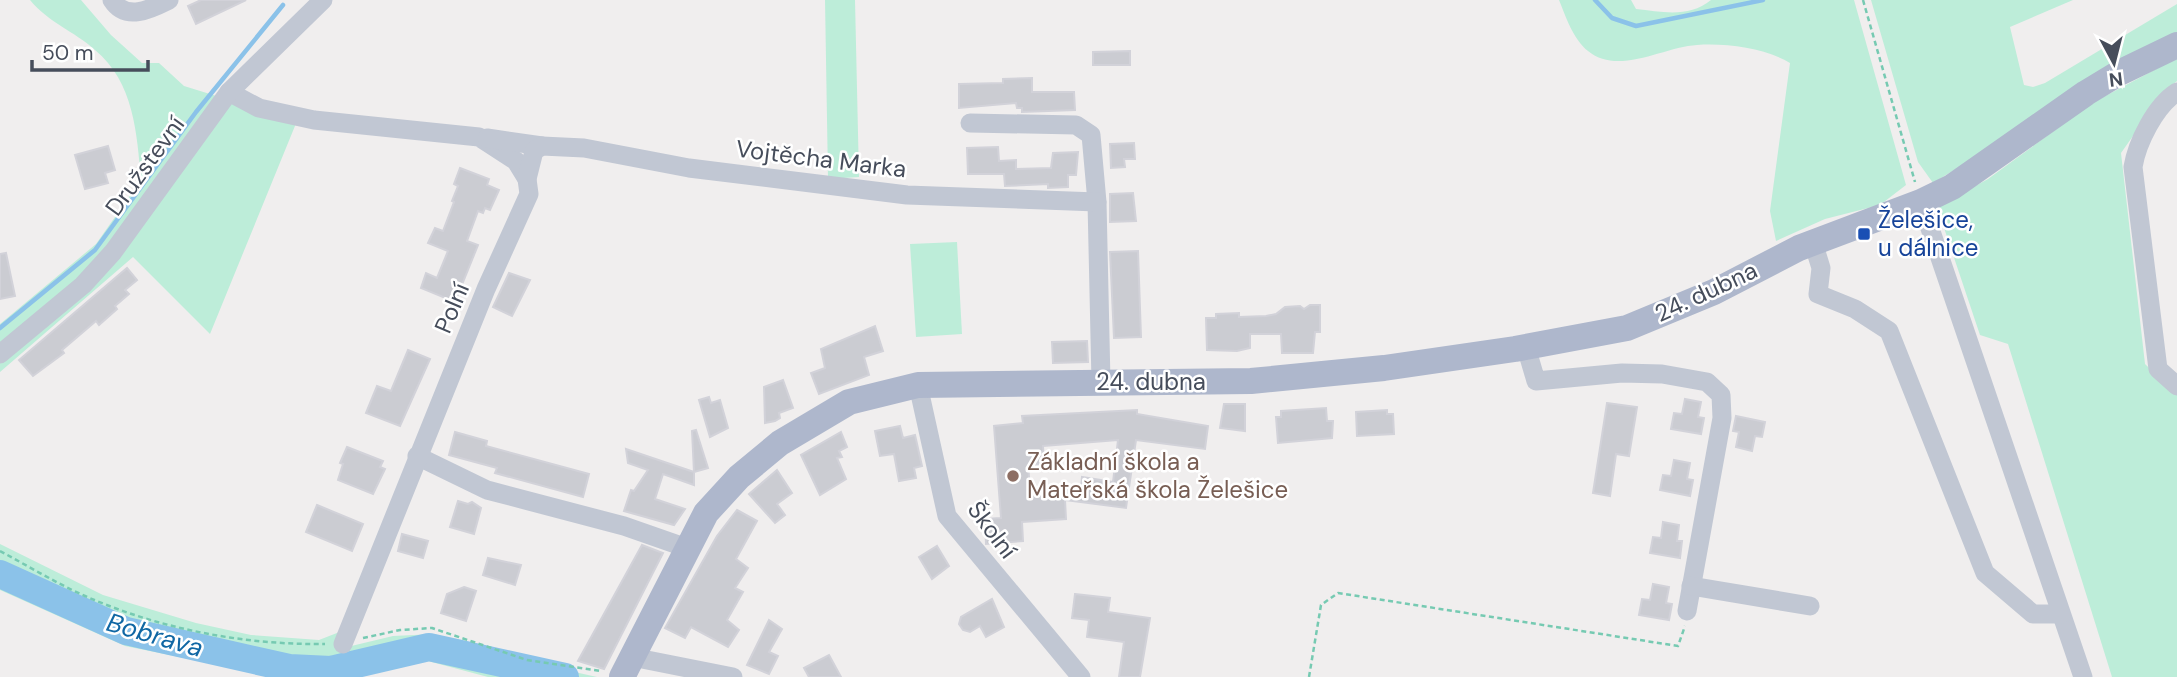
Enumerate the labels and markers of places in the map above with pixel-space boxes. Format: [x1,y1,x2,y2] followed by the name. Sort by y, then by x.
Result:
[1878,204,1979,263] place label: Želešice, u dálnice
[1856,226,1872,242] marker: Želešice, u dálnice
[1027,446,1288,505] place label: Základní škola a Mateřská škola Želešice
[1005,468,1021,484] marker: Základní škola a Mateřská škola Želešice

